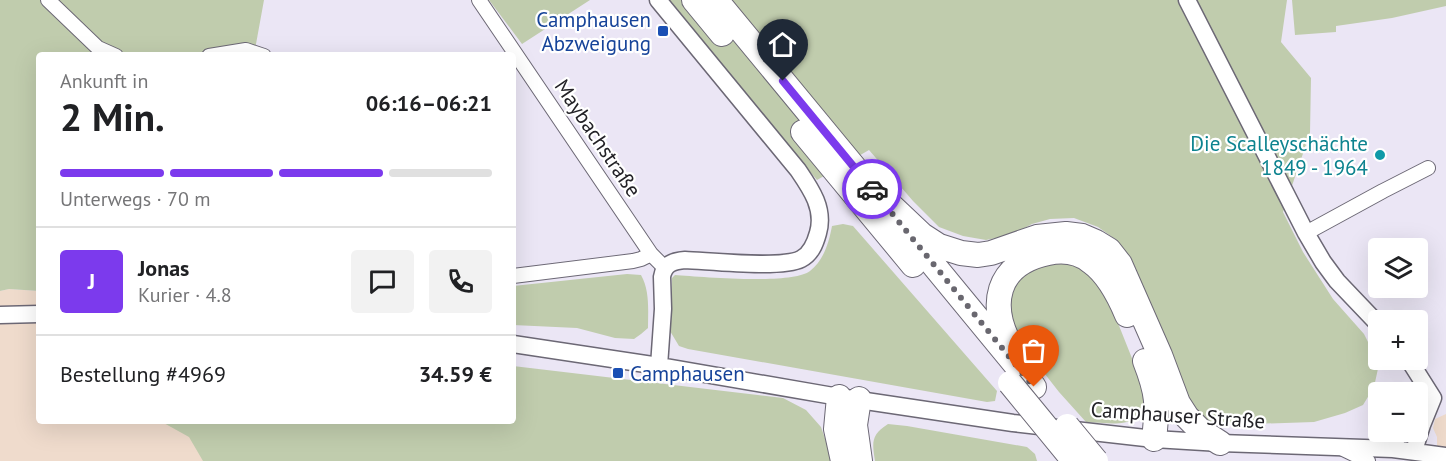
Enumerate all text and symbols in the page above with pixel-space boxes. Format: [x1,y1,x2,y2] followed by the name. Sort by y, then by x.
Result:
[536,6,651,57] place label: Camphausen Abzweigung
[757,19,808,81] pin
[656,24,670,38] marker: Camphausen Abzweigung
[766,28,799,61] icon: home
[60,68,148,94] text: Ankunft in
[549,74,647,202] street label: Maybachstraße
[366,89,492,117] text: 06:16–06:21
[60,91,165,142] text: 2 Min.
[1190,130,1368,181] place label: Die Scalleyschächte 1849 - 1964
[1373,148,1387,162] marker: Die Scalleyschächte 1849 - 1964
[842,159,902,219] courier
[856,173,889,206] icon: car
[60,186,210,212] text: Unterwegs · 70 m
[1368,238,1428,442] map controls
[1368,238,1428,298] button: layers
[351,250,414,313] button: chat
[429,250,492,313] button: phone
[138,254,189,282] text: Jonas
[88,267,95,295] text: J
[138,282,232,308] text: Kurier · 4.8
[1368,310,1428,370] button: +
[1008,325,1059,387] pin
[1017,334,1050,367] icon: bag
[60,360,226,388] text: Bestellung #4969
[419,360,492,388] text: 34.59 €
[630,360,745,387] place label: Camphausen
[611,366,625,380] marker: Camphausen
[1368,382,1428,442] button: −
[1090,395,1266,435] street label: Camphauser Straße

